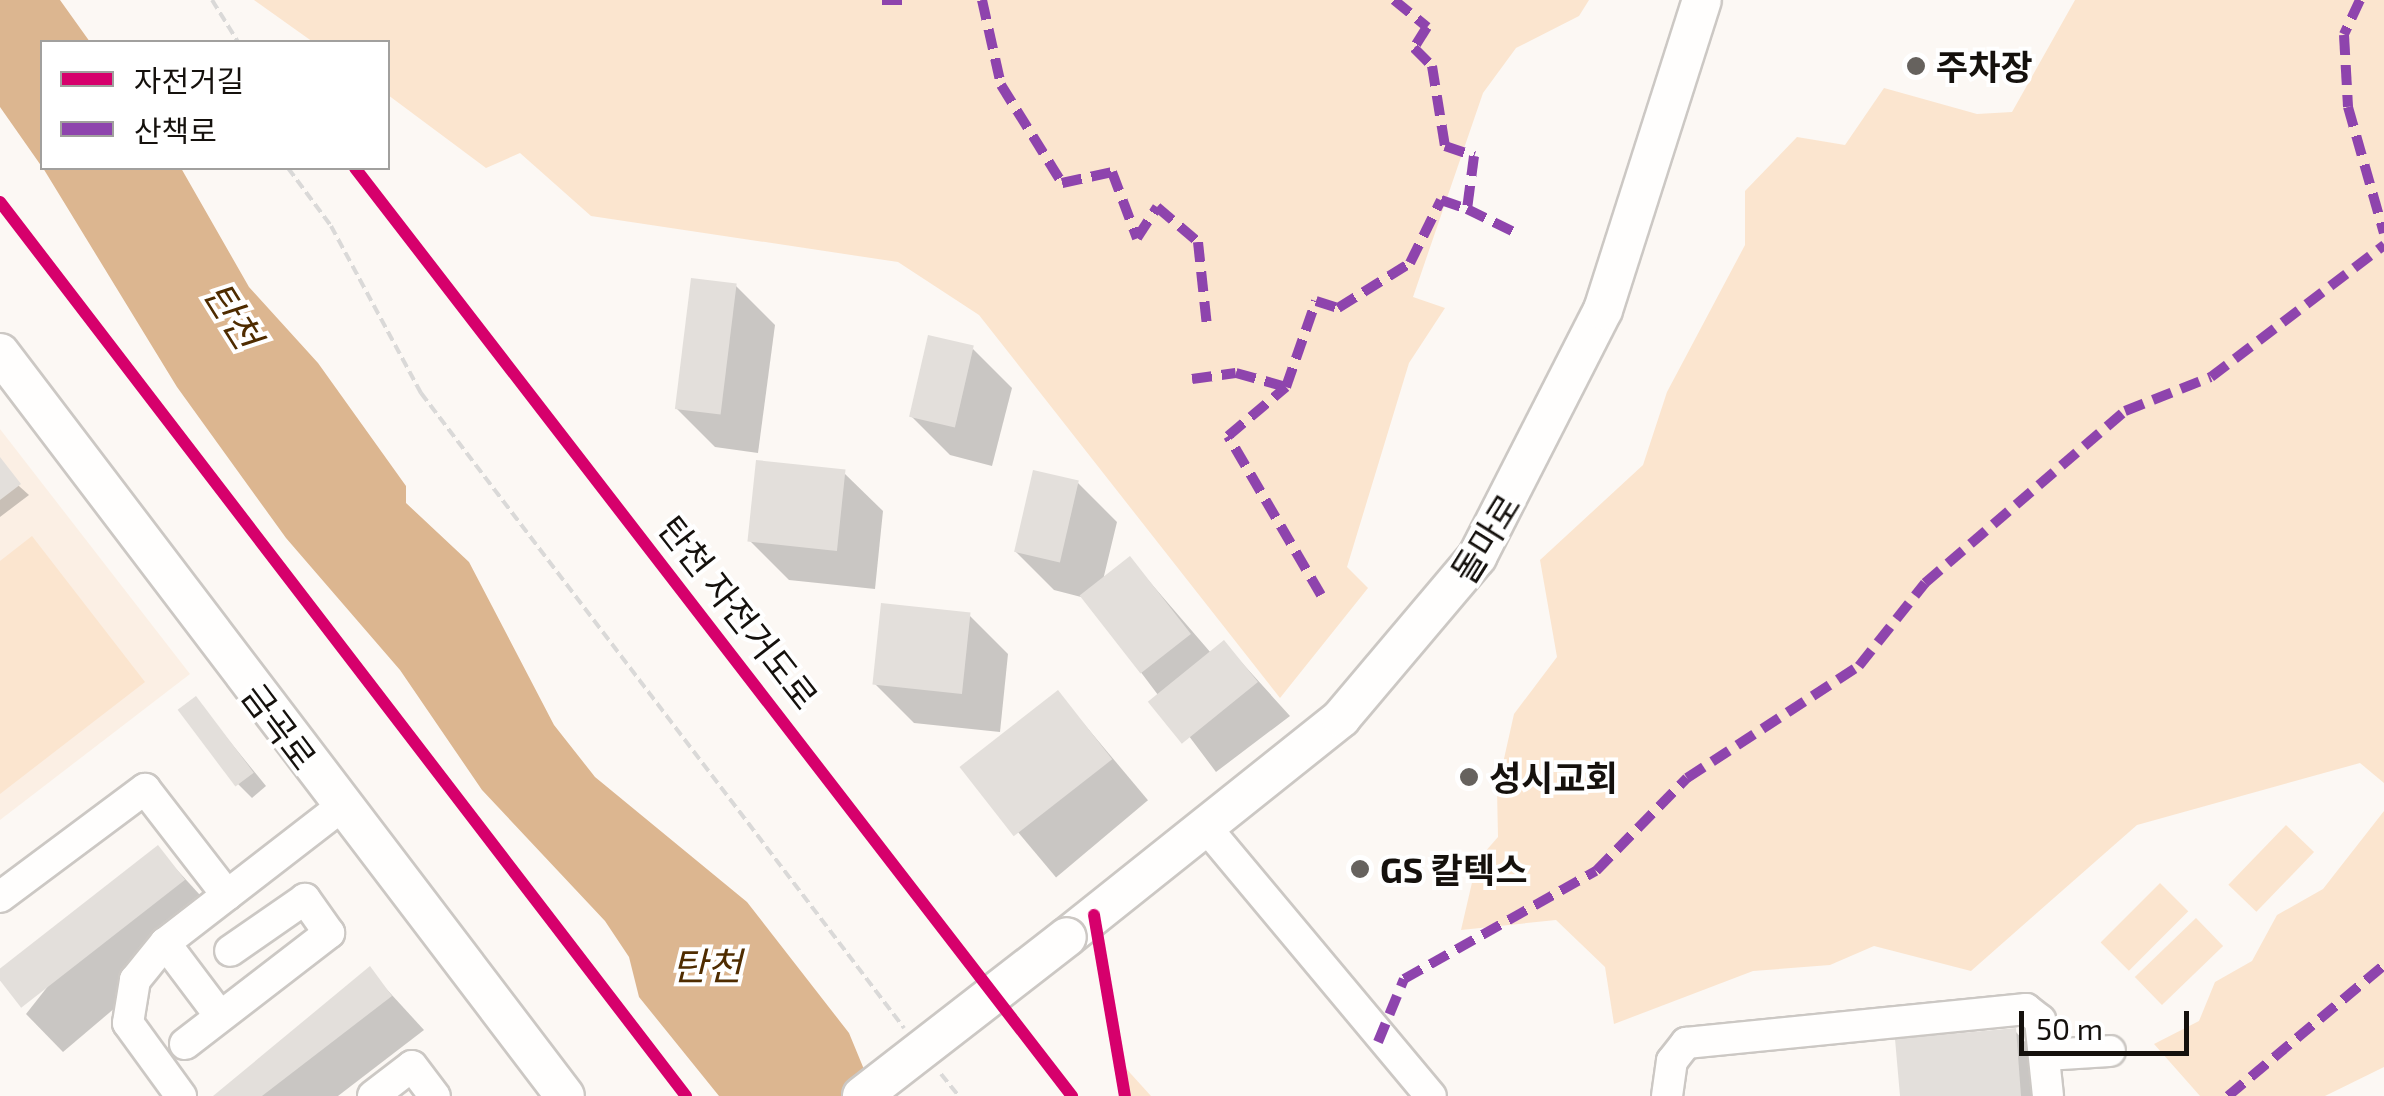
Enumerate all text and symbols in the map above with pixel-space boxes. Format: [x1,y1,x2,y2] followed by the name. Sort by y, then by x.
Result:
[40,40,390,170] legend
[1936,45,2033,87] place label: 주차장
[1905,55,1927,77] marker: 주차장
[134,62,244,98] text: 자전거길
[134,112,217,148] text: 산책로
[195,273,271,357] water label: 탄천
[1442,486,1528,590] street label: 돌마로
[651,507,827,717] street label: 탄천 자전거도로
[234,675,326,777] street label: 금곡로
[1489,756,1618,798] place label: 성시교회
[1458,766,1480,788] marker: 성시교회
[1380,848,1527,890] place label: GS 칼텍스
[1349,858,1371,880] marker: GS 칼텍스
[672,943,742,989] water label: 탄천
[2024,991,2194,1053] scale bar
[2036,1010,2103,1046] text: 50 m

